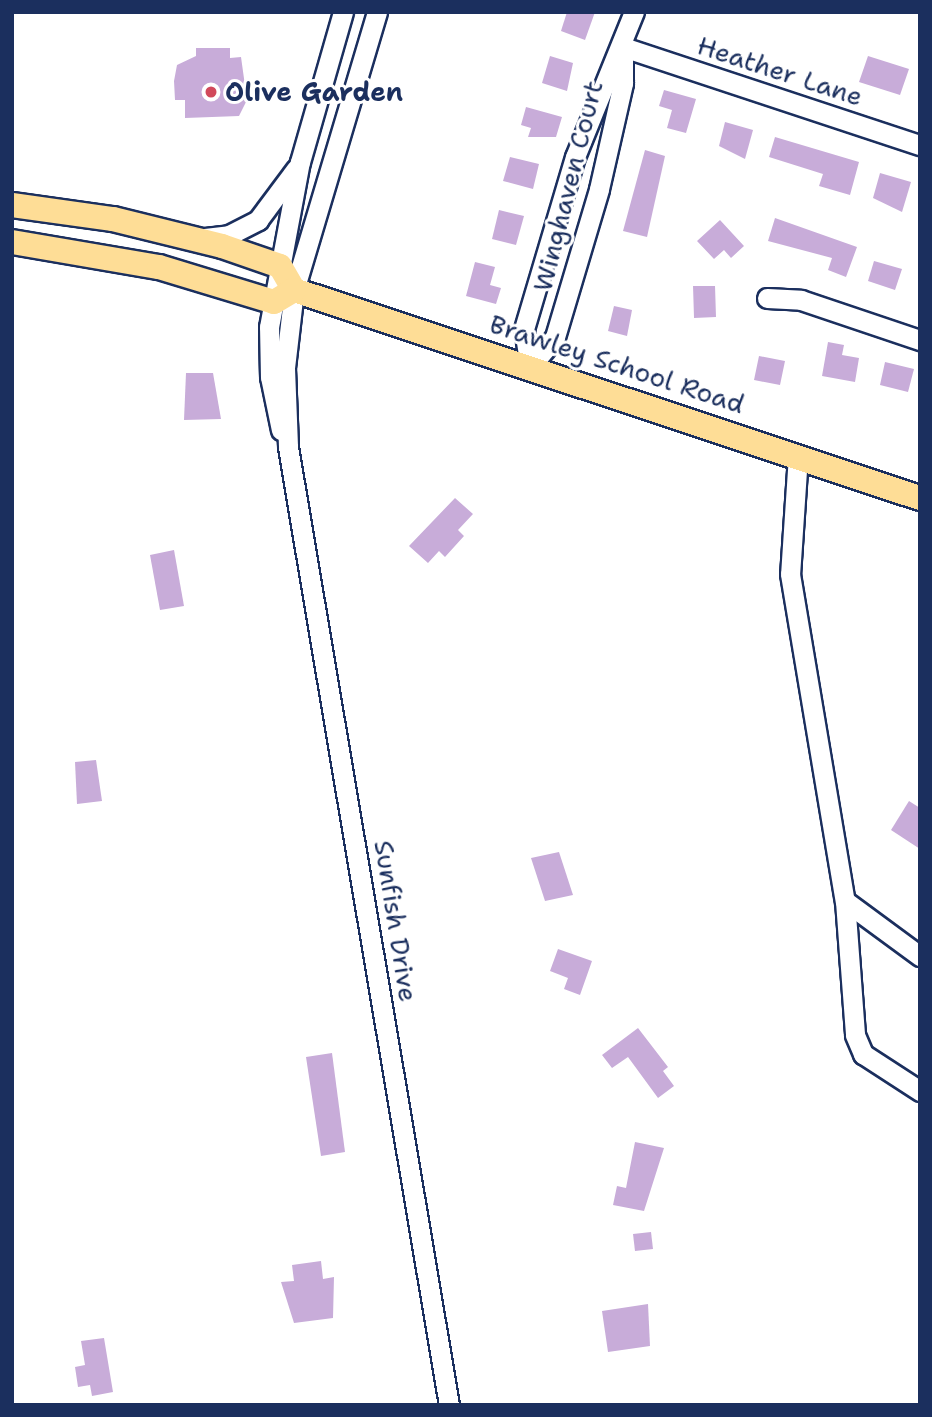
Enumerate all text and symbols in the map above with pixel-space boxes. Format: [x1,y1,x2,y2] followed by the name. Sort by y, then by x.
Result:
[693,30,867,112] street label: Heather Lane
[225,76,403,108] place label: Olive Garden
[527,77,609,295] street label: Winghaven Court
[203,84,219,100] marker: Olive Garden
[486,308,748,420] street label: Brawley School Road
[368,838,424,1004] street label: Sunfish Drive

